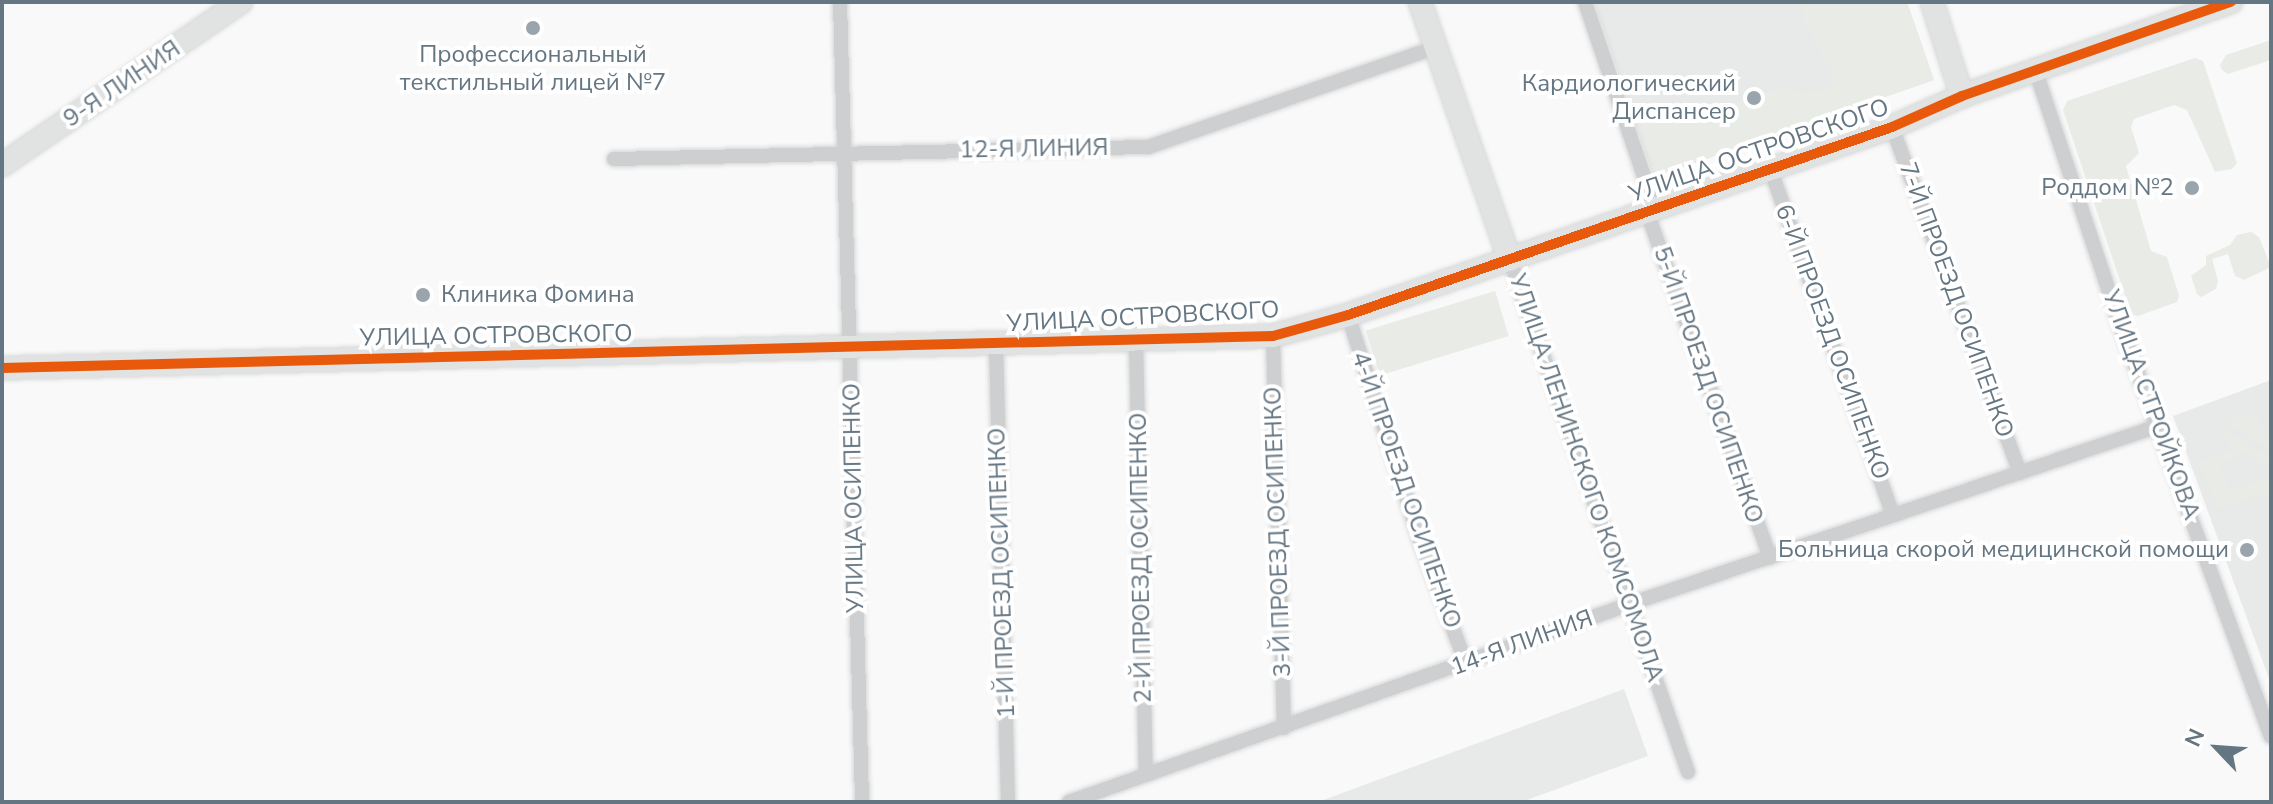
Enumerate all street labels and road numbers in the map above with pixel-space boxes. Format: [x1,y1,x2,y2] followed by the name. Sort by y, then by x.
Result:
[58,34,186,134] street label: 9-Я ЛИНИЯ
[1625,93,1893,209] street label: УЛИЦА ОСТРОВСКОГО
[959,133,1109,165] street label: 12-Я ЛИНИЯ
[1893,159,2019,441] street label: 7-Й ПРОЕЗД ОСИПЕНКО
[1769,201,1895,483] street label: 6-Й ПРОЕЗД ОСИПЕНКО
[1647,243,1769,527] street label: 5-Й ПРОЕЗД ОСИПЕНКО
[1502,270,1670,686] street label: УЛИЦА ЛЕНИНСКОГО КОМСОМОЛА
[2096,286,2206,524] street label: УЛИЦА СТРОЙКОВА
[1006,295,1280,339] street label: УЛИЦА ОСТРОВСКОГО
[359,319,633,353] street label: УЛИЦА ОСТРОВСКОГО
[1345,348,1467,632] street label: 4-Й ПРОЕЗД ОСИПЕНКО
[838,383,870,613] street label: УЛИЦА ОСИПЕНКО
[1259,386,1297,678] street label: 3-Й ПРОЕЗД ОСИПЕНКО
[1124,412,1158,704] street label: 2-Й ПРОЕЗД ОСИПЕНКО
[983,427,1021,719] street label: 1-Й ПРОЕЗД ОСИПЕНКО
[1447,604,1597,682] street label: 14-Я ЛИНИЯ

